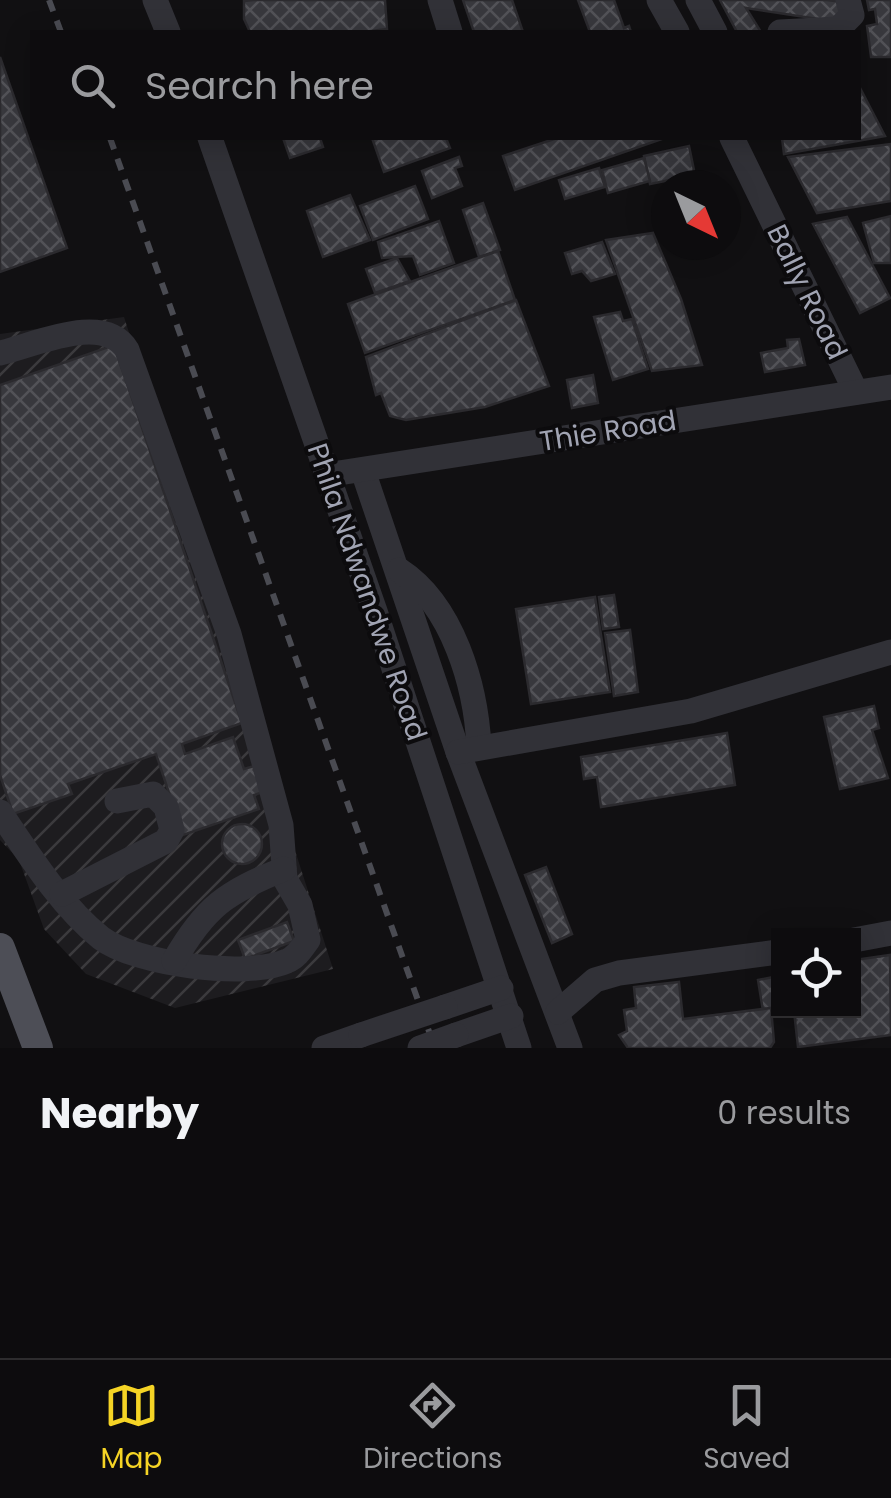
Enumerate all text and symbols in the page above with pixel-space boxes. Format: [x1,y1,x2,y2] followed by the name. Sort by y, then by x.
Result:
[30,30,861,140] search box
[65,58,120,113] icon: search
[145,59,374,112] text: Search here
[651,170,741,260] north arrow
[757,218,857,366] street label: Bally Road
[537,401,679,461] street label: Thie Road
[298,438,436,746] street label: Phila Ndwandwe Road
[771,928,861,1018] map controls
[771,928,861,1018] button: locate
[40,1084,199,1143] text: Nearby
[717,1090,851,1135] text: 0 results
[100,1378,162,1480] tab: Map
[363,1378,502,1480] tab: Directions
[703,1378,791,1480] tab: Saved

